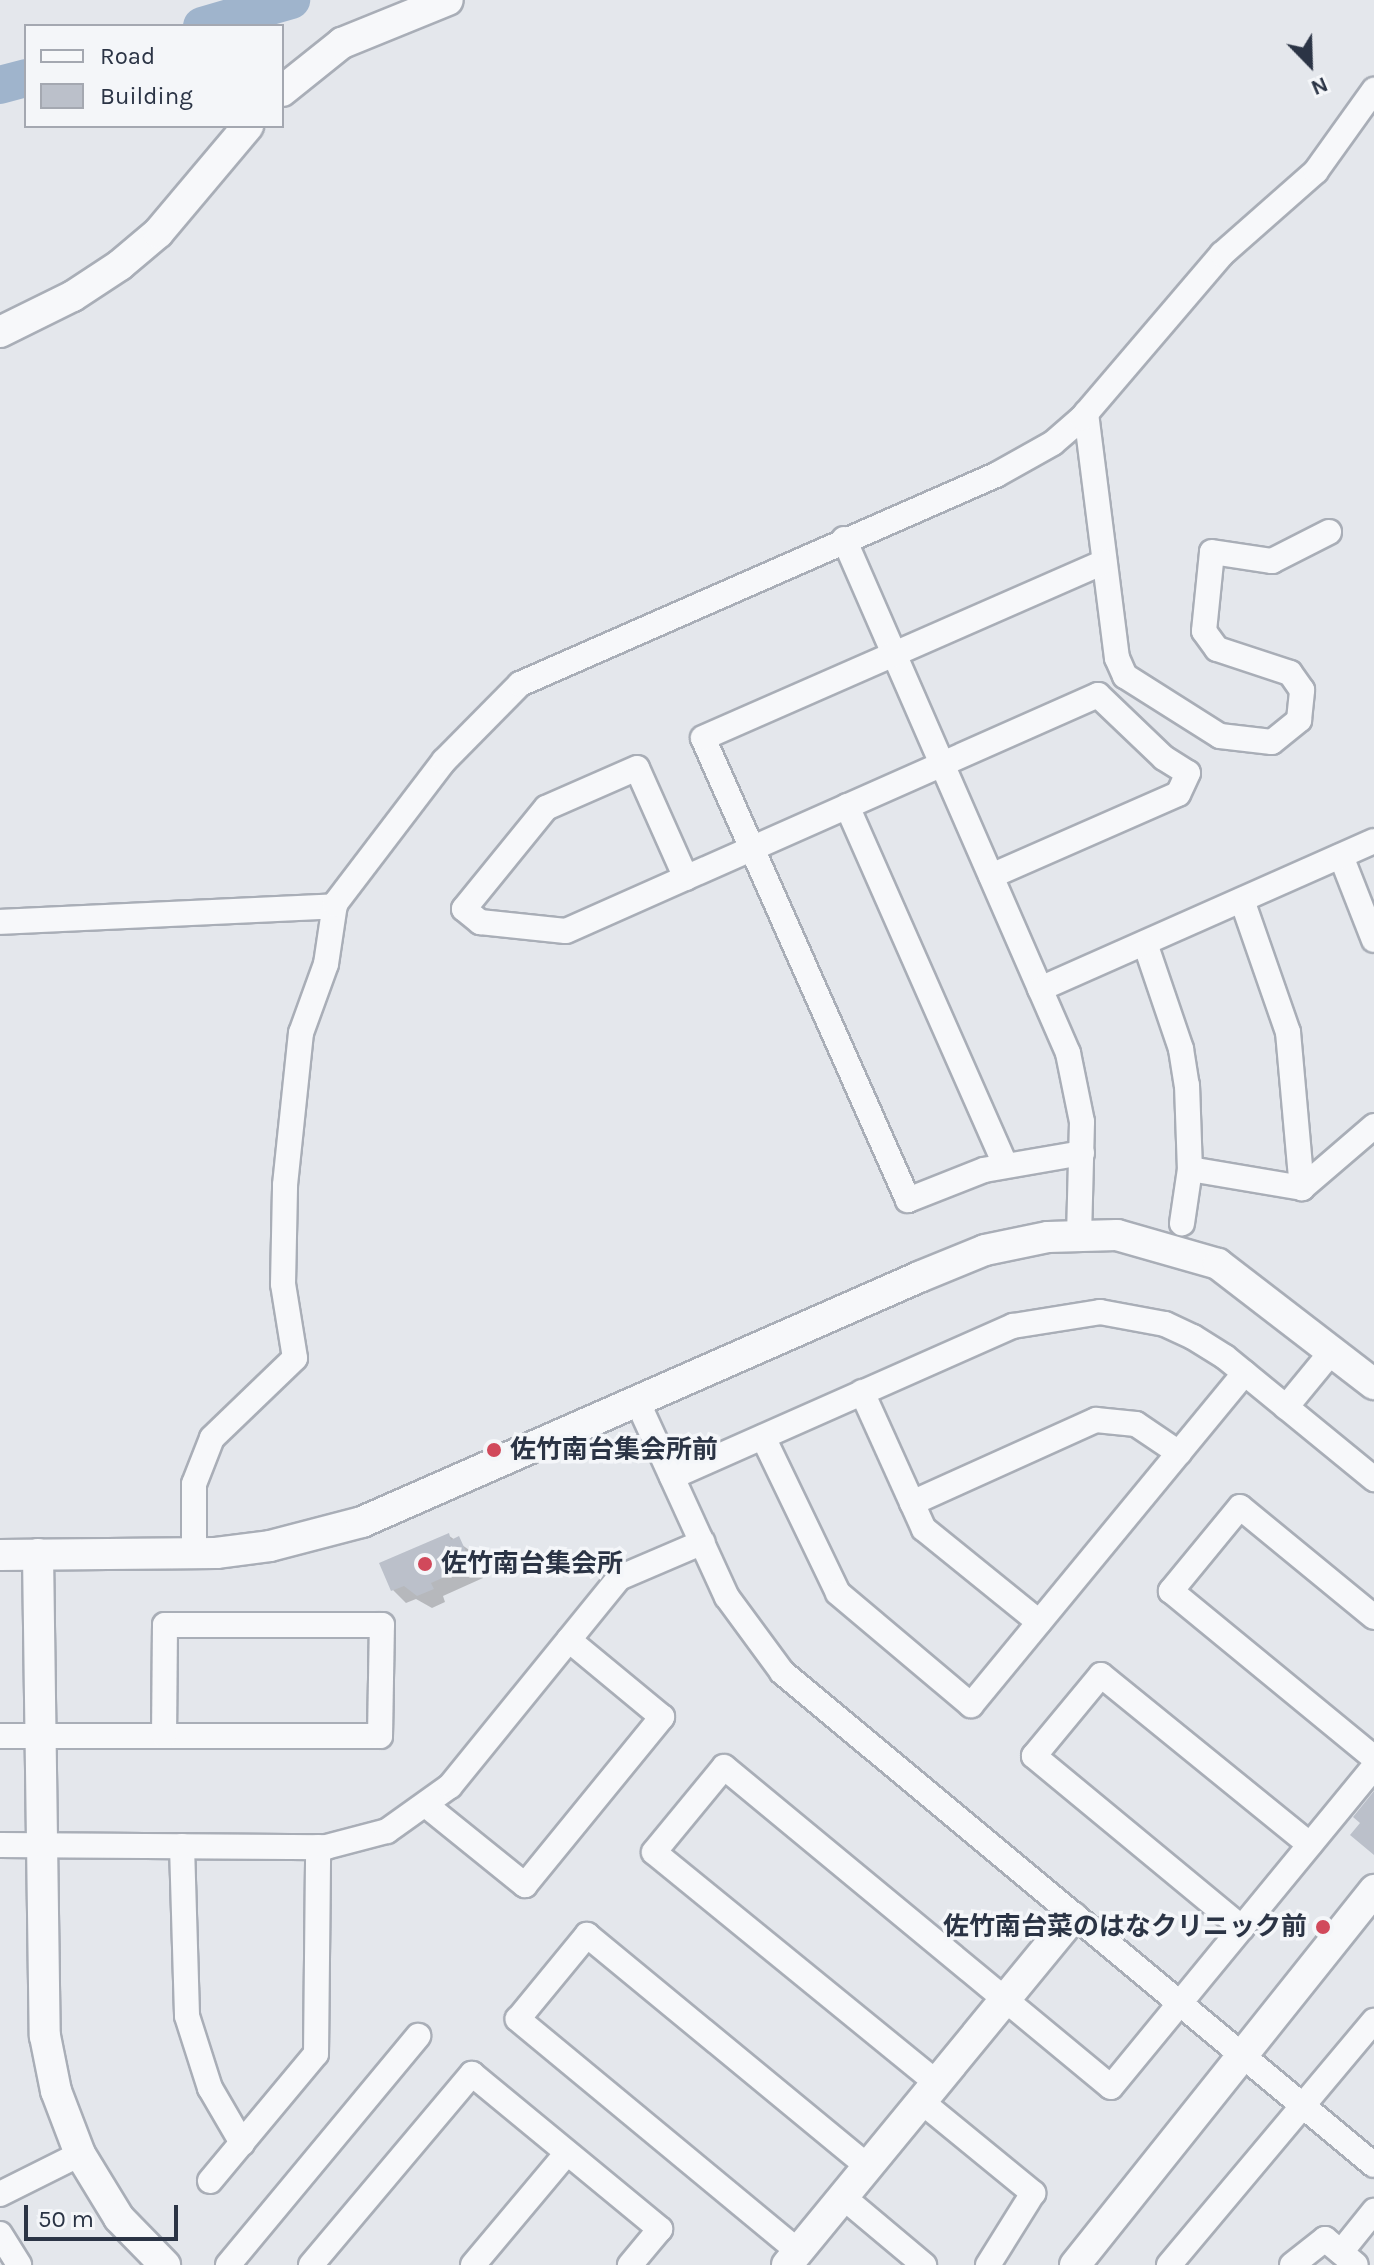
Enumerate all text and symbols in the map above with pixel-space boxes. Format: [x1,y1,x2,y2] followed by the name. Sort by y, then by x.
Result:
[24,24,284,128] legend
[1270,24,1350,104] north arrow
[100,42,155,70] text: Road
[1307,71,1332,101] text: N
[100,82,193,110] text: Building
[510,1434,718,1466] place label: 佐竹南台集会所前
[485,1441,503,1459] marker: 佐竹南台集会所前
[441,1548,623,1580] place label: 佐竹南台集会所
[416,1555,434,1573] marker: 佐竹南台集会所
[943,1911,1307,1943] place label: 佐竹南台菜のはなクリニック前
[1314,1918,1332,1936] marker: 佐竹南台菜のはなクリニック前
[28,2189,182,2239] scale bar
[38,2205,94,2233] text: 50 m

